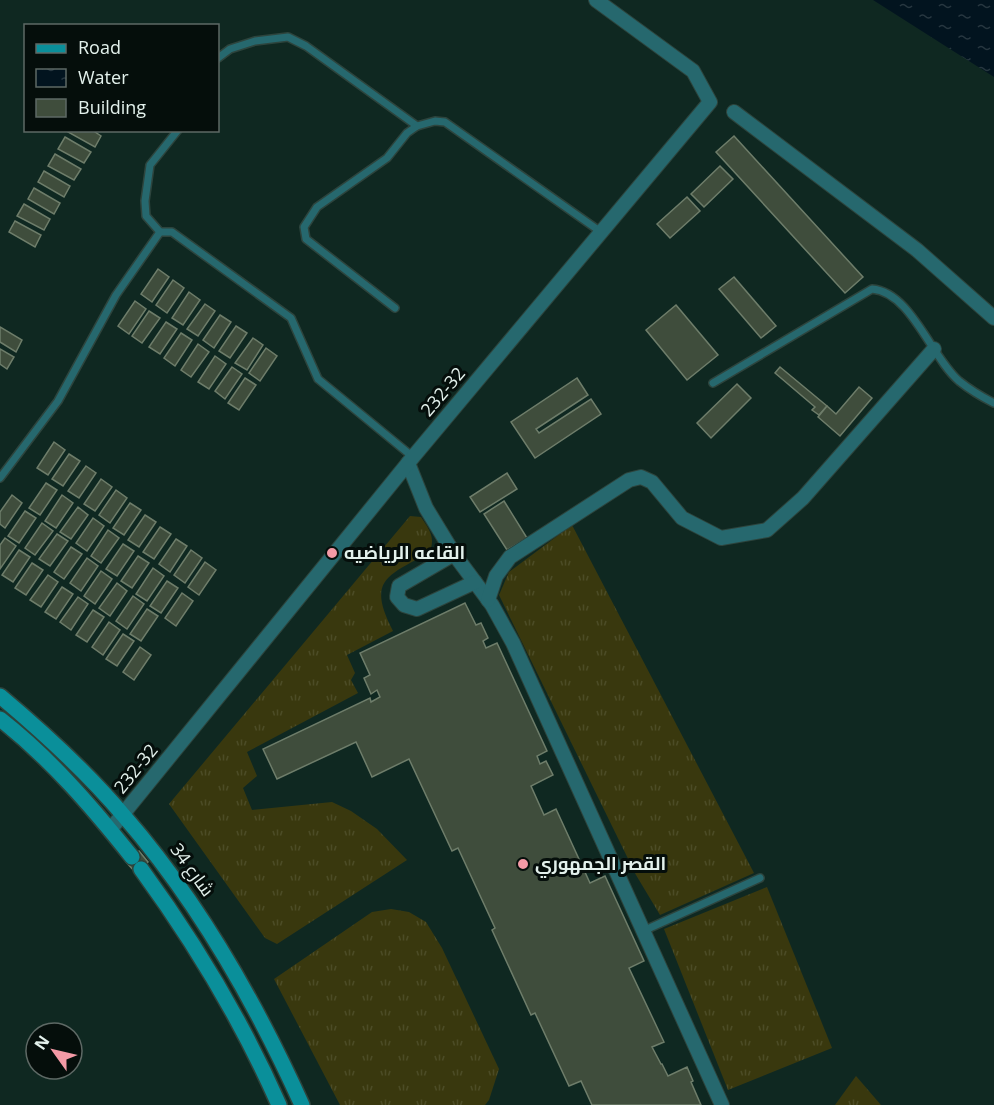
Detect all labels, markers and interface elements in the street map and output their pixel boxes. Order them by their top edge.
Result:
legend [24,24,219,132]
text: Road [78,35,121,59]
text: Water [78,65,129,89]
text: Building [78,95,146,119]
street label: 232-32 [415,362,470,421]
place label: القاعه الرياضيه [344,540,465,564]
marker: القاعه الرياضيه [325,546,339,560]
street label: 232-32 [108,739,163,798]
street label: شارع 34 [165,838,220,901]
place label: القصر الجمهوري [535,851,666,878]
marker: القصر الجمهوري [516,857,530,871]
north arrow [24,1021,84,1081]
text: N [29,1031,54,1054]

